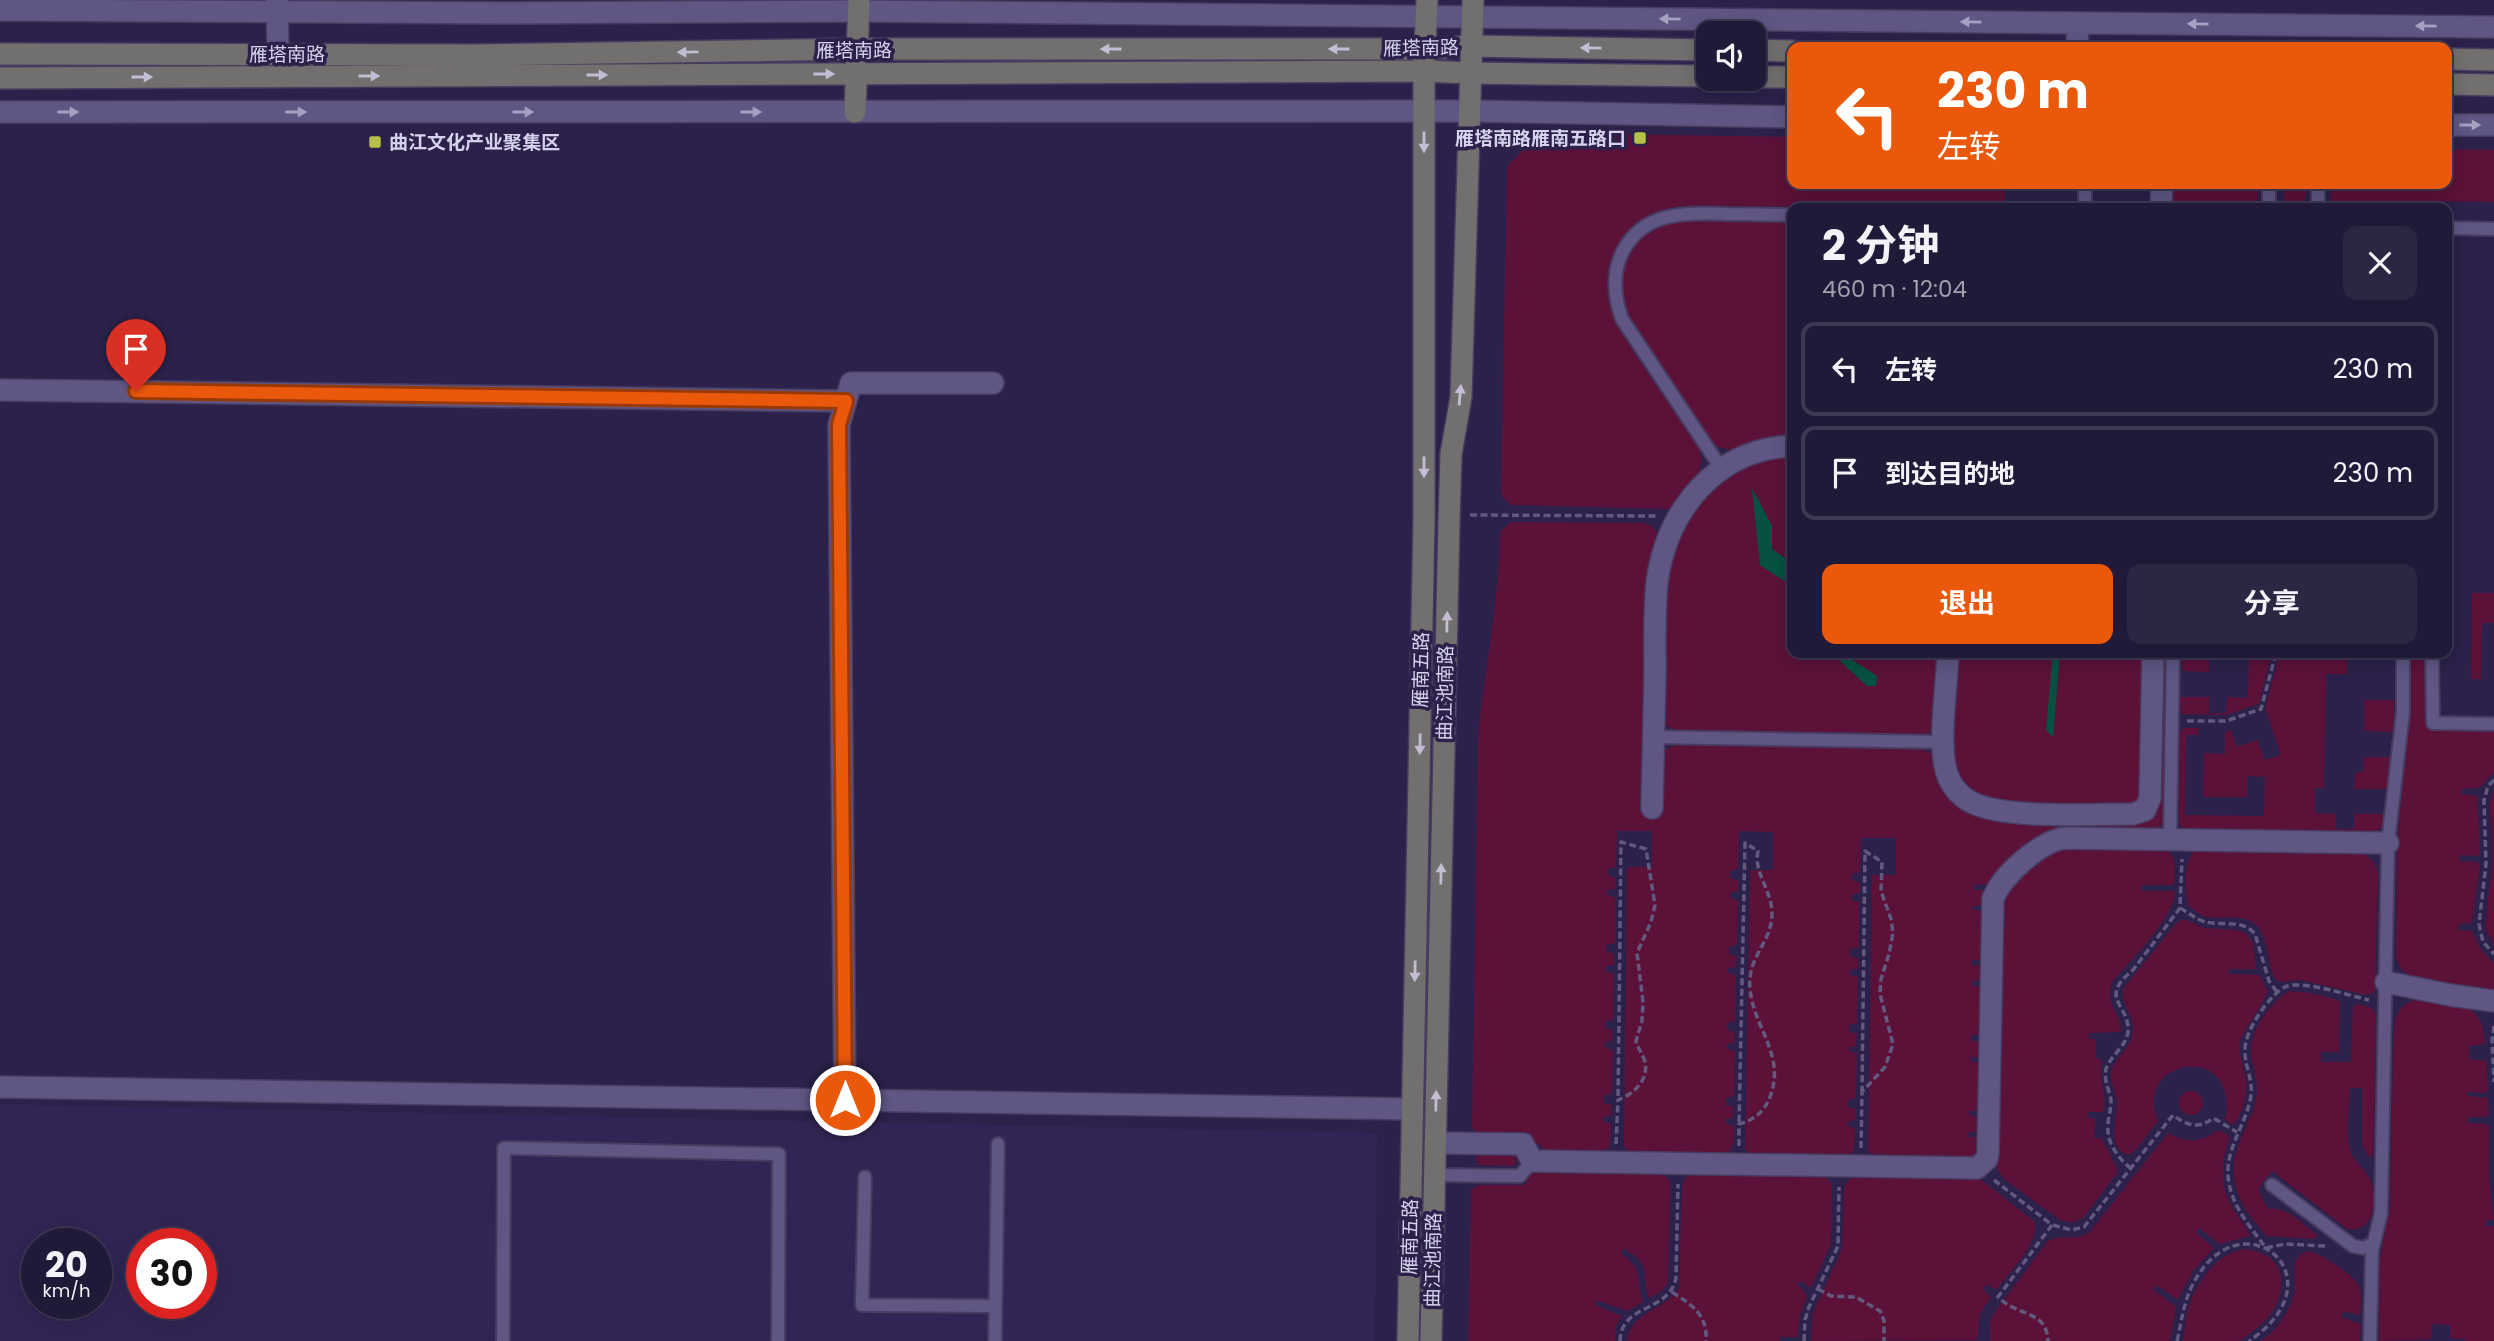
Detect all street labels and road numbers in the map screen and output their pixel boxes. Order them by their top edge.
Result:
street label: 雁塔南路 [1383,34,1459,62]
street label: 雁塔南路 [816,37,892,64]
street label: 雁塔南路 [249,41,325,68]
street label: 雁南五路 [1407,632,1435,708]
street label: 曲江池南路 [1431,645,1459,741]
street label: 雁南五路 [1396,1199,1424,1275]
street label: 曲江池南路 [1419,1212,1447,1308]

